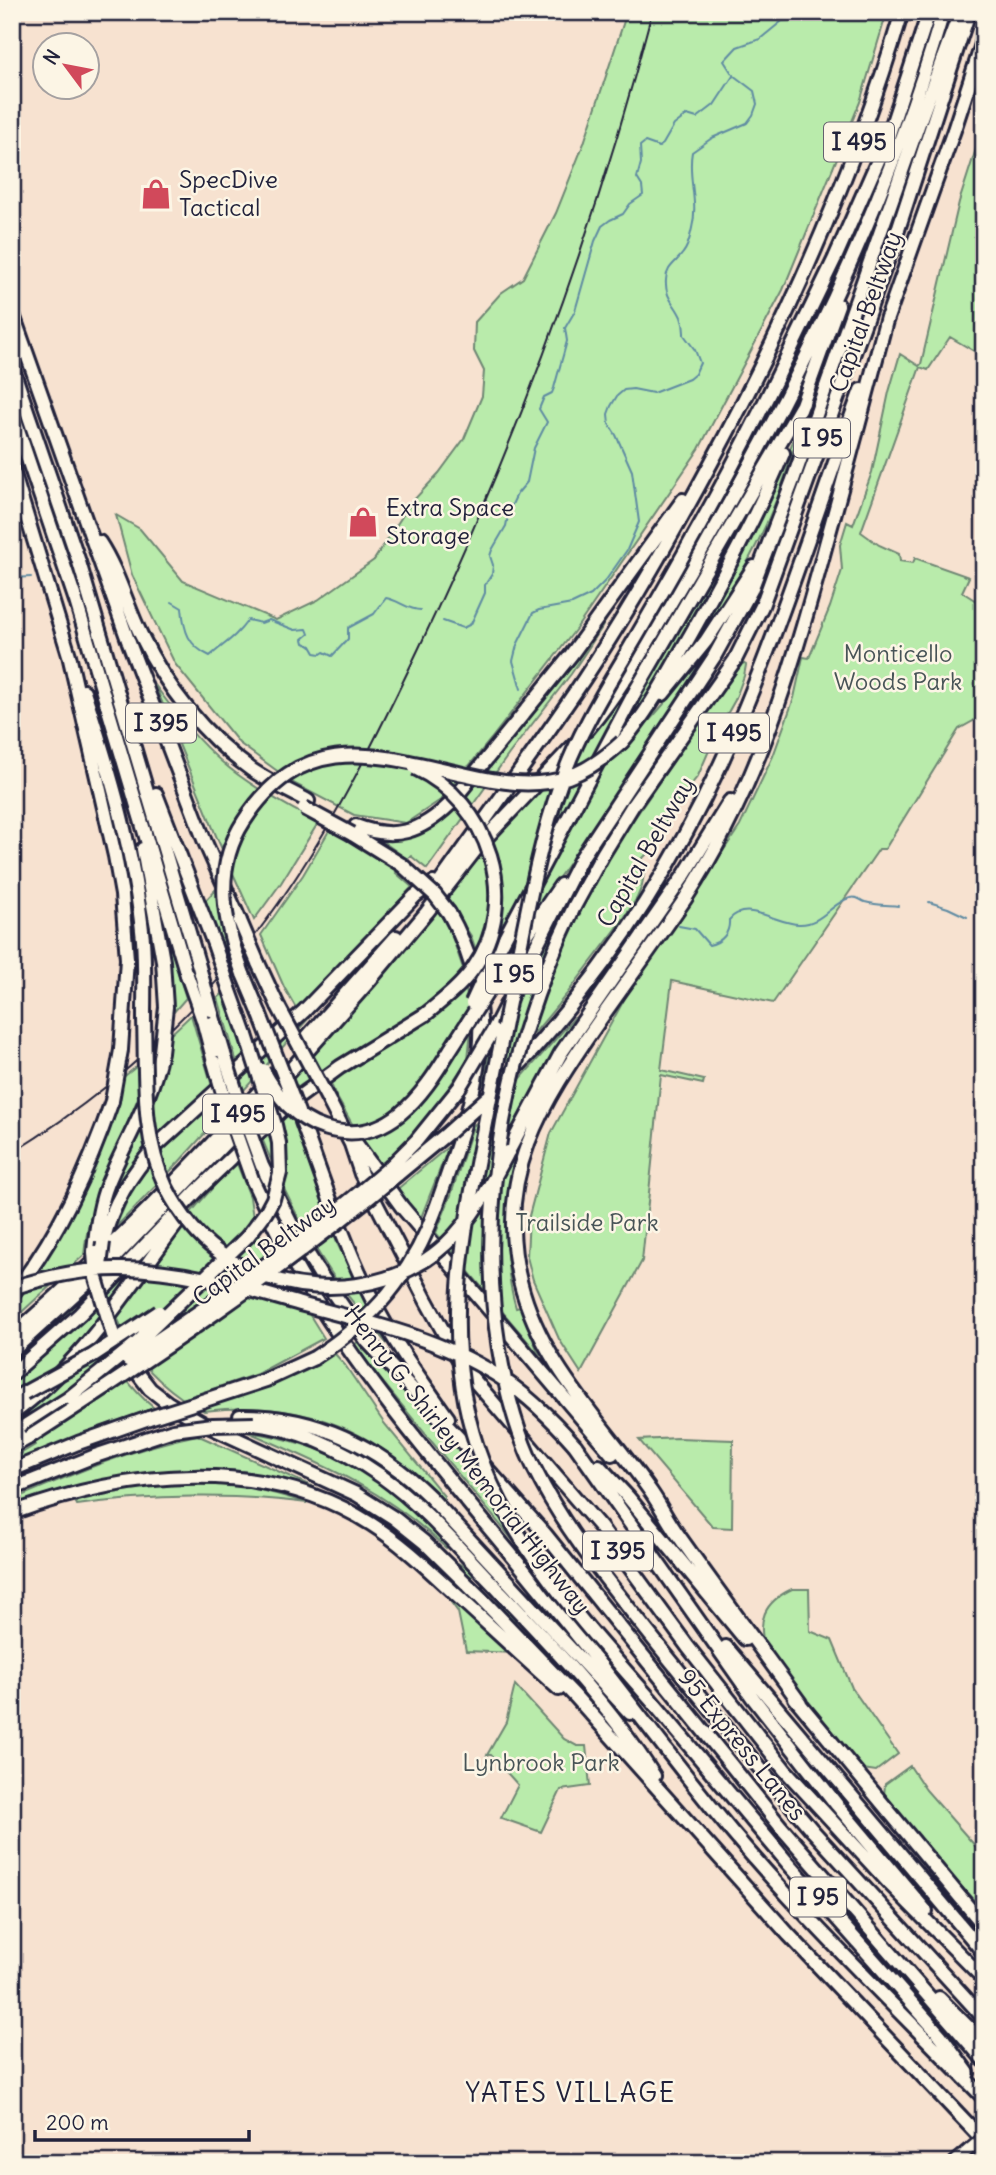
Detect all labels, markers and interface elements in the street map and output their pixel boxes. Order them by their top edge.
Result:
north arrow [32,32,102,102]
text: N [38,45,65,69]
road number: I 495 [824,122,894,162]
place label: SpecDive Tactical [179,164,278,222]
shop icon: SpecDive Tactical [139,177,173,211]
street label: Capital Beltway [822,227,908,396]
road number: I 95 [794,418,850,458]
place label: Extra Space Storage [386,492,514,550]
shop icon: Extra Space Storage [346,505,380,539]
park label: Monticello Woods Park [834,638,962,696]
road number: I 395 [126,704,196,743]
road number: I 495 [699,713,769,752]
street label: Capital Beltway [590,771,700,932]
road number: I 95 [486,954,542,993]
road number: I 495 [203,1094,273,1134]
street label: Capital Beltway [186,1188,341,1312]
park label: Trailside Park [515,1207,659,1237]
street label: Henry G. Shirley Memorial Highway [338,1299,598,1620]
road number: I 395 [583,1532,653,1570]
street label: 95 Express Lanes [672,1662,813,1826]
park label: Lynbrook Park [462,1747,620,1777]
road number: I 95 [790,1878,846,1916]
district label: YATES VILLAGE [466,2076,676,2109]
scale bar [35,2098,248,2142]
text: 200 m [46,2109,109,2136]

